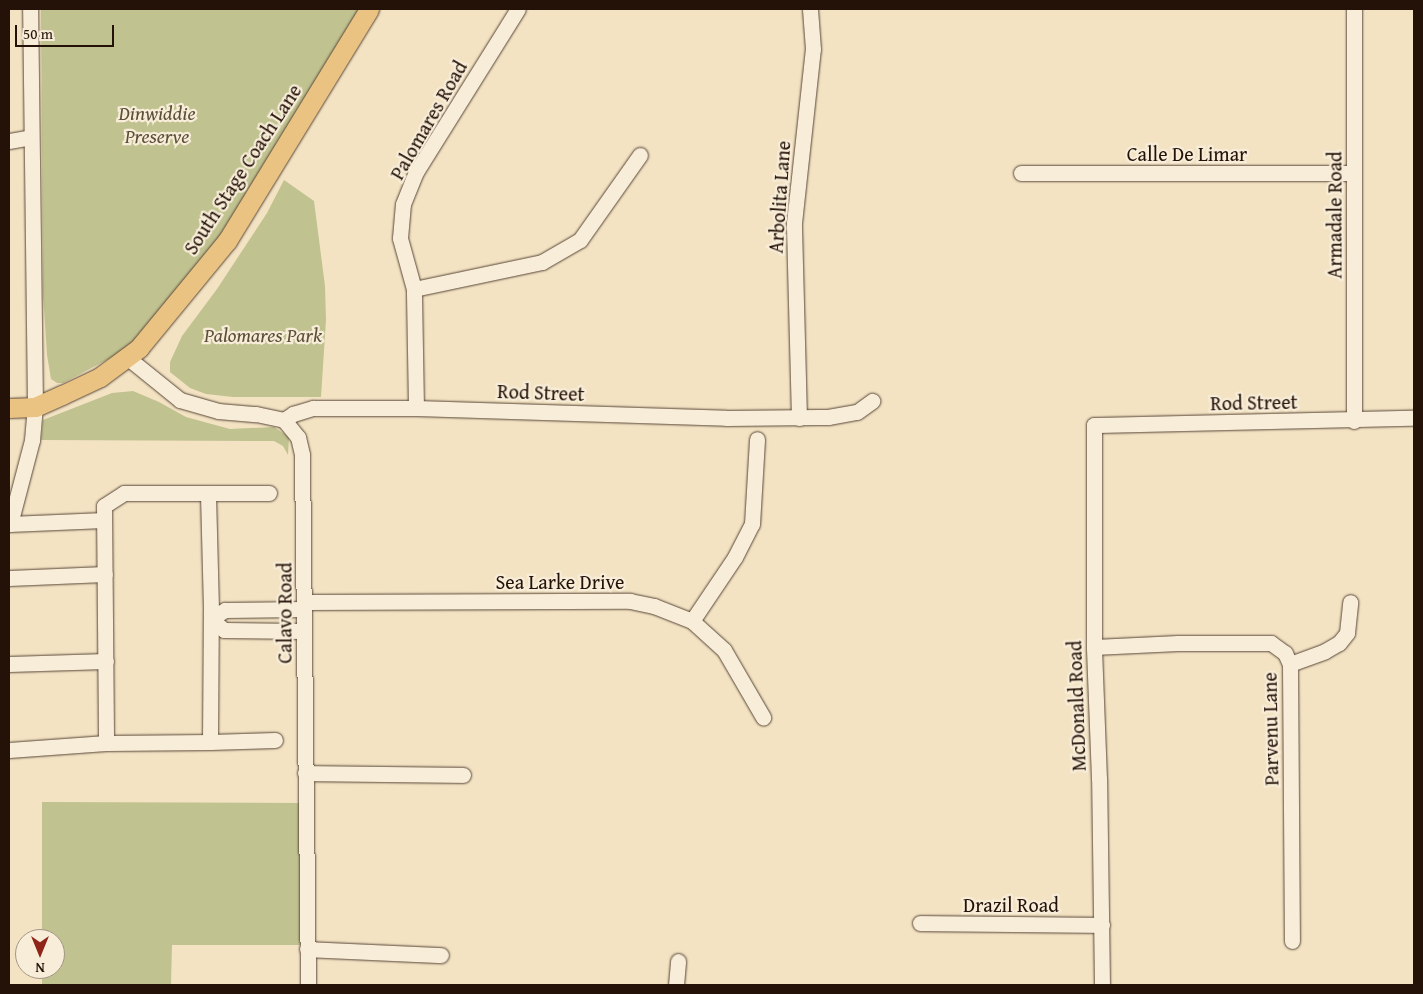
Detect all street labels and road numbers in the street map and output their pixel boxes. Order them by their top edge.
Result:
street label: Palomares Road [384,56,472,184]
street label: South Stage Coach Lane [178,79,306,259]
street label: Arbolita Lane [763,140,795,254]
street label: Calle De Limar [1127,141,1247,165]
street label: Armadale Road [1322,151,1346,279]
street label: Rod Street [497,378,585,406]
street label: Rod Street [1210,389,1298,415]
street label: Calavo Road [272,562,296,664]
street label: Sea Larke Drive [496,569,624,593]
street label: McDonald Road [1062,640,1090,772]
street label: Parvenu Lane [1257,672,1283,786]
street label: Drazil Road [963,892,1059,916]

